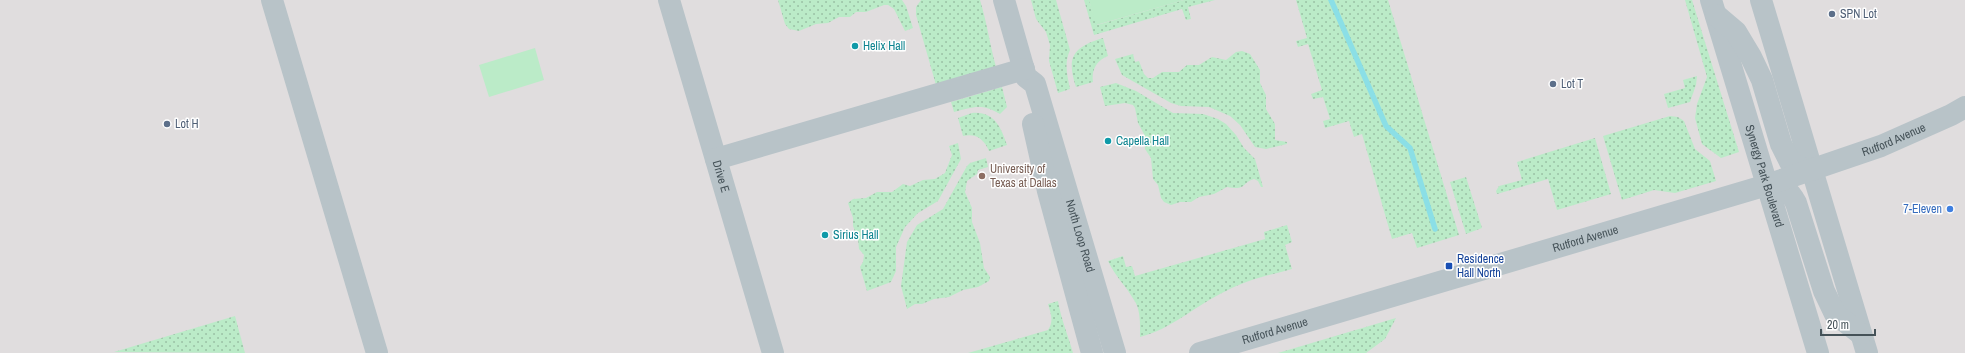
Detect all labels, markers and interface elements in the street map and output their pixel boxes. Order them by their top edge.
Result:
place label: SPN Lot [1840,6,1877,22]
marker: SPN Lot [1827,9,1837,19]
place label: Helix Hall [863,38,905,54]
marker: Helix Hall [850,41,860,51]
place label: Lot T [1561,76,1583,92]
marker: Lot T [1548,79,1558,89]
place label: Lot H [175,116,199,132]
marker: Lot H [162,119,172,129]
street label: Rutford Avenue [1860,119,1928,160]
street label: Synergy Park Boulevard [1741,123,1787,229]
place label: Capella Hall [1116,133,1169,149]
marker: Capella Hall [1103,136,1113,146]
street label: Drive E [709,158,733,195]
place label: University of Texas at Dallas [990,161,1057,191]
marker: University of Texas at Dallas [977,171,987,181]
street label: North Loop Road [1062,198,1099,274]
place label: 7-Eleven [1903,201,1942,217]
marker: 7-Eleven [1945,204,1955,214]
street label: Rutford Avenue [1551,221,1620,256]
place label: Sirius Hall [833,227,878,243]
marker: Sirius Hall [820,230,830,240]
place label: Residence Hall North [1457,251,1504,281]
marker: Residence Hall North [1444,261,1454,271]
scale bar [1821,311,1875,337]
street label: Rutford Avenue [1240,314,1310,348]
text: 20 m [1827,317,1849,333]

